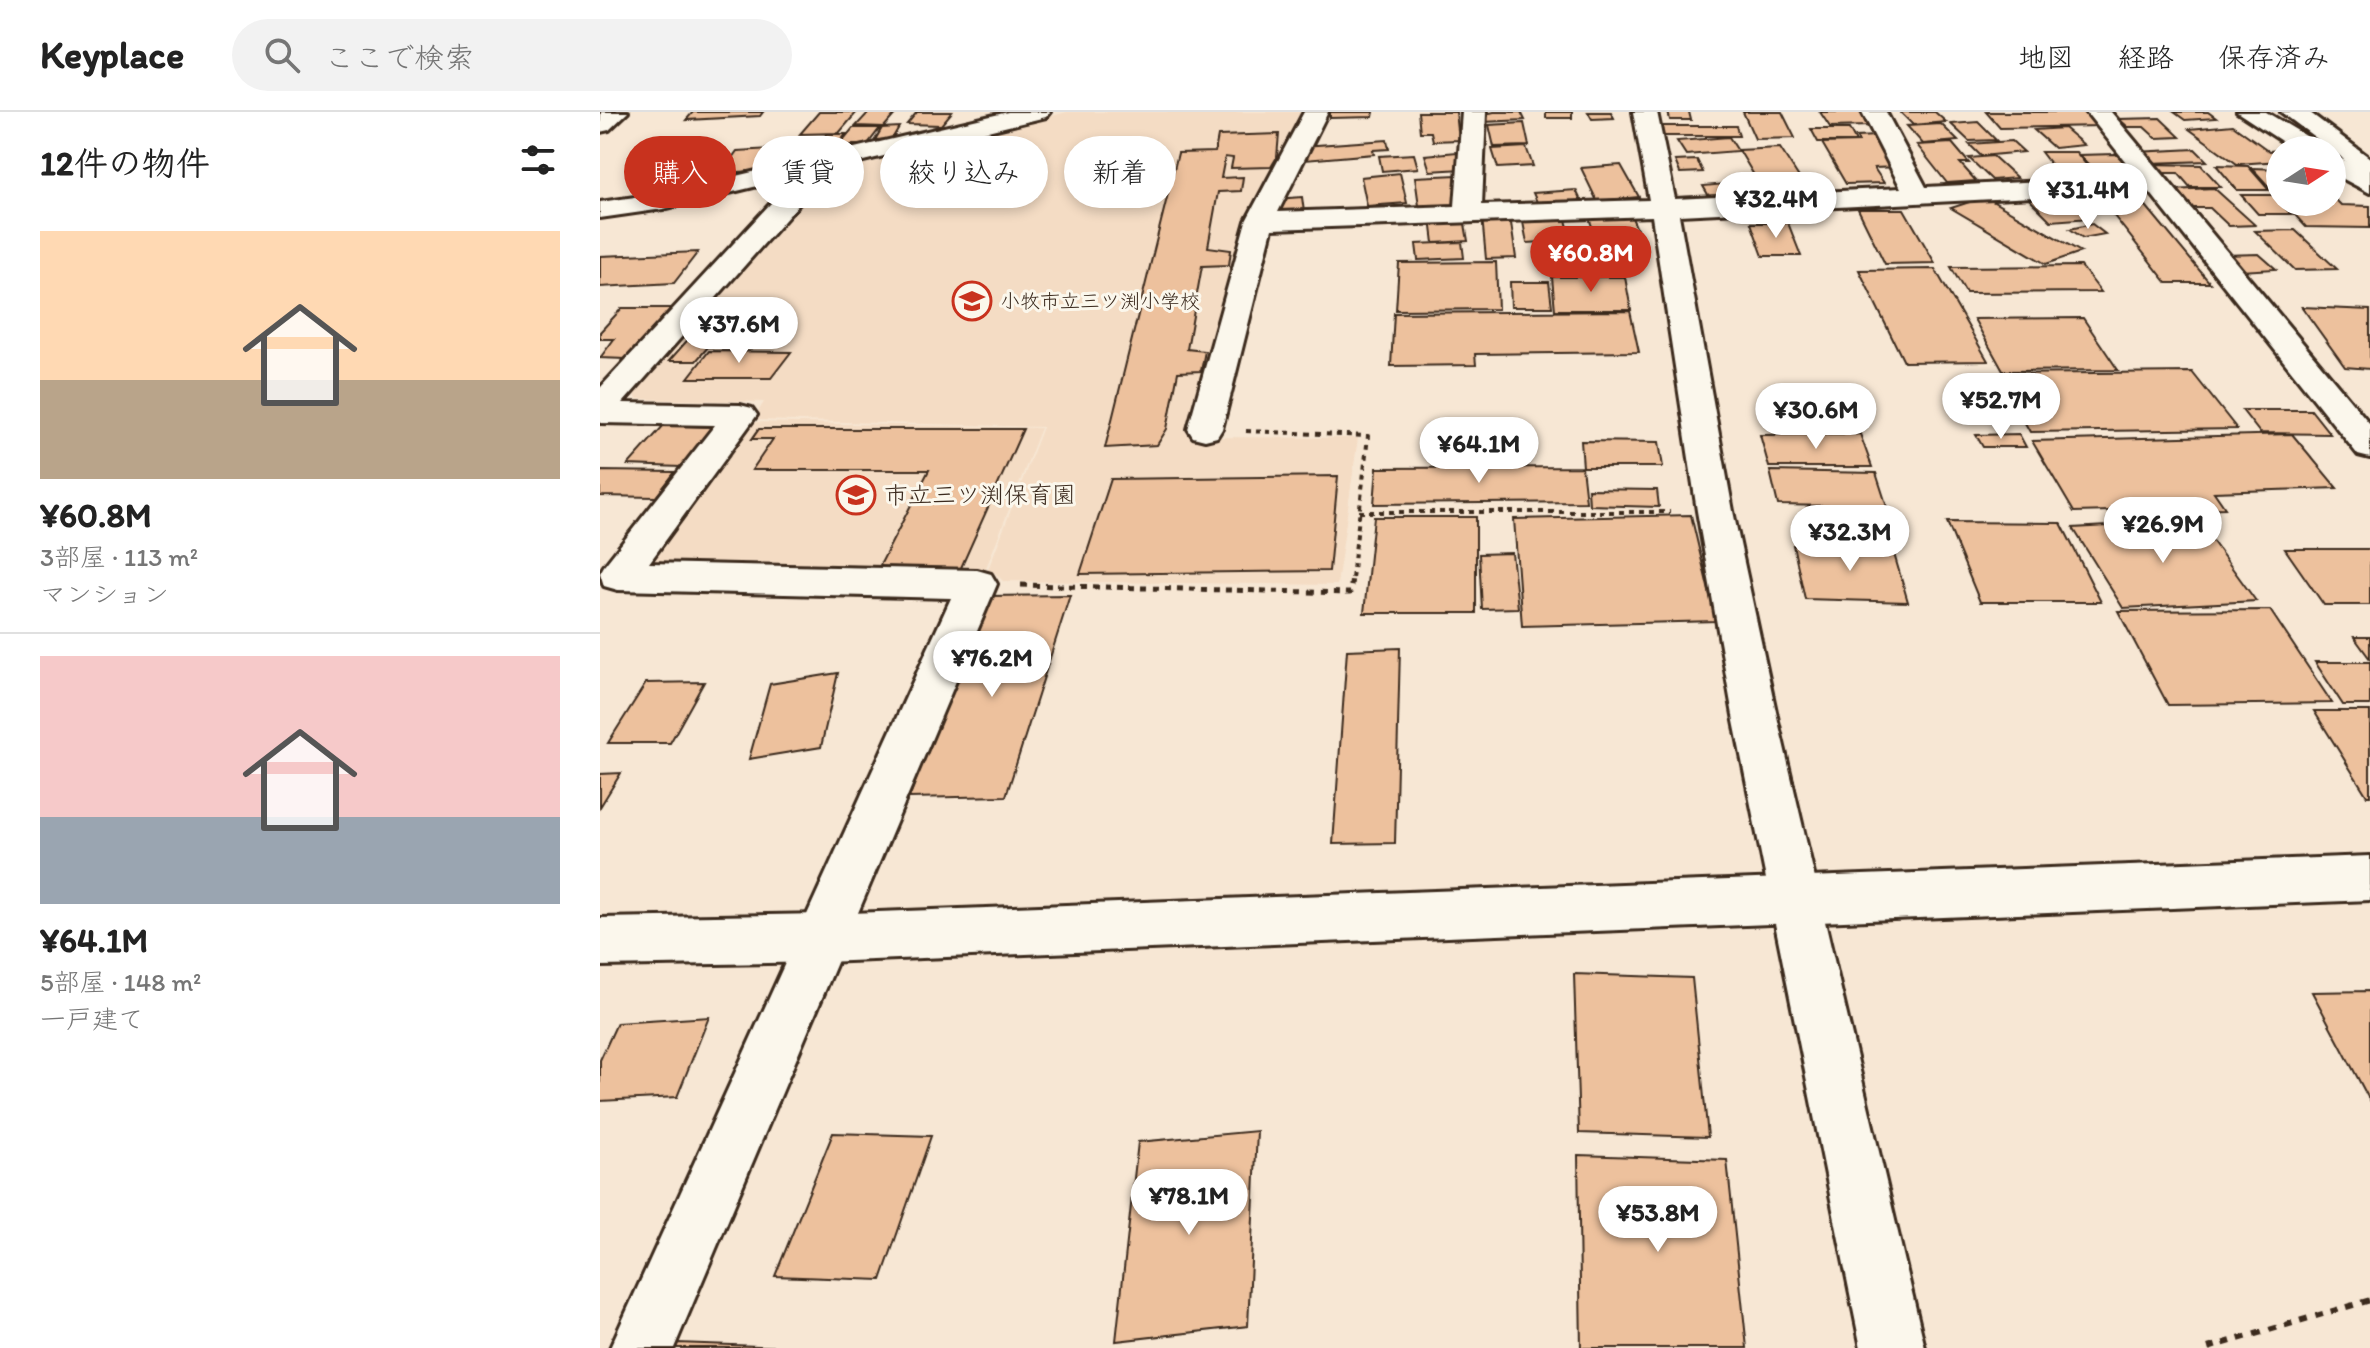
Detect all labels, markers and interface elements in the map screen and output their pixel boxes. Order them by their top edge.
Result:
search box [232,19,792,91]
text: Keyplace [40,32,184,78]
icon: search [260,33,304,77]
text: ここで検索 [324,39,474,76]
text: 地図 [2018,40,2074,74]
text: 経路 [2118,40,2174,74]
text: 保存済み [2218,40,2330,74]
chip: 購入 [624,136,736,208]
chip: 賃貸 [752,136,864,208]
chip: 絞り込み [880,136,1048,208]
chip: 新着 [1064,136,1176,208]
north arrow [2266,136,2346,216]
map controls [2266,136,2346,216]
icon: filters [516,138,560,182]
text: 12件の物件 [40,143,210,184]
pin: ¥31.4M [2023,163,2153,231]
pin: ¥32.4M [1711,172,1841,240]
text: ¥31.4M [2046,173,2130,205]
text: ¥32.4M [1734,182,1818,214]
pin: ¥60.8M [1526,226,1656,294]
text: ¥60.8M [1548,236,1634,268]
school or university icon: 小牧市立三ツ渕小学校 [951,280,993,322]
icon: home [228,283,372,427]
place label: 小牧市立三ツ渕小学校 [1000,289,1200,313]
pin: ¥37.6M [674,297,804,365]
text: ¥37.6M [698,307,780,339]
pin: ¥52.7M [1936,373,2066,441]
pin: ¥30.6M [1751,383,1881,451]
text: ¥52.7M [1960,383,2042,415]
text: ¥30.6M [1773,393,1859,425]
pin: ¥64.1M [1414,417,1544,485]
text: ¥64.1M [1438,427,1520,459]
school or university icon: 市立三ツ渕保育園 [835,474,877,516]
place label: 市立三ツ渕保育園 [884,480,1076,509]
text: ¥60.8M [40,495,152,536]
pin: ¥26.9M [2098,497,2228,565]
pin: ¥32.3M [1785,505,1915,573]
text: ¥26.9M [2122,507,2204,539]
text: ¥32.3M [1808,515,1892,547]
text: 3部屋 · 113 m² [40,541,198,573]
text: マンション [40,578,169,610]
pin: ¥76.2M [927,631,1057,699]
text: ¥76.2M [951,641,1033,673]
icon: home [228,708,372,852]
text: ¥64.1M [40,920,148,961]
text: 5部屋 · 148 m² [40,966,201,998]
text: 一戸建て [40,1003,144,1035]
pin: ¥78.1M [1124,1169,1254,1237]
text: ¥78.1M [1149,1179,1229,1211]
pin: ¥53.8M [1593,1186,1723,1254]
text: ¥53.8M [1616,1196,1700,1228]

